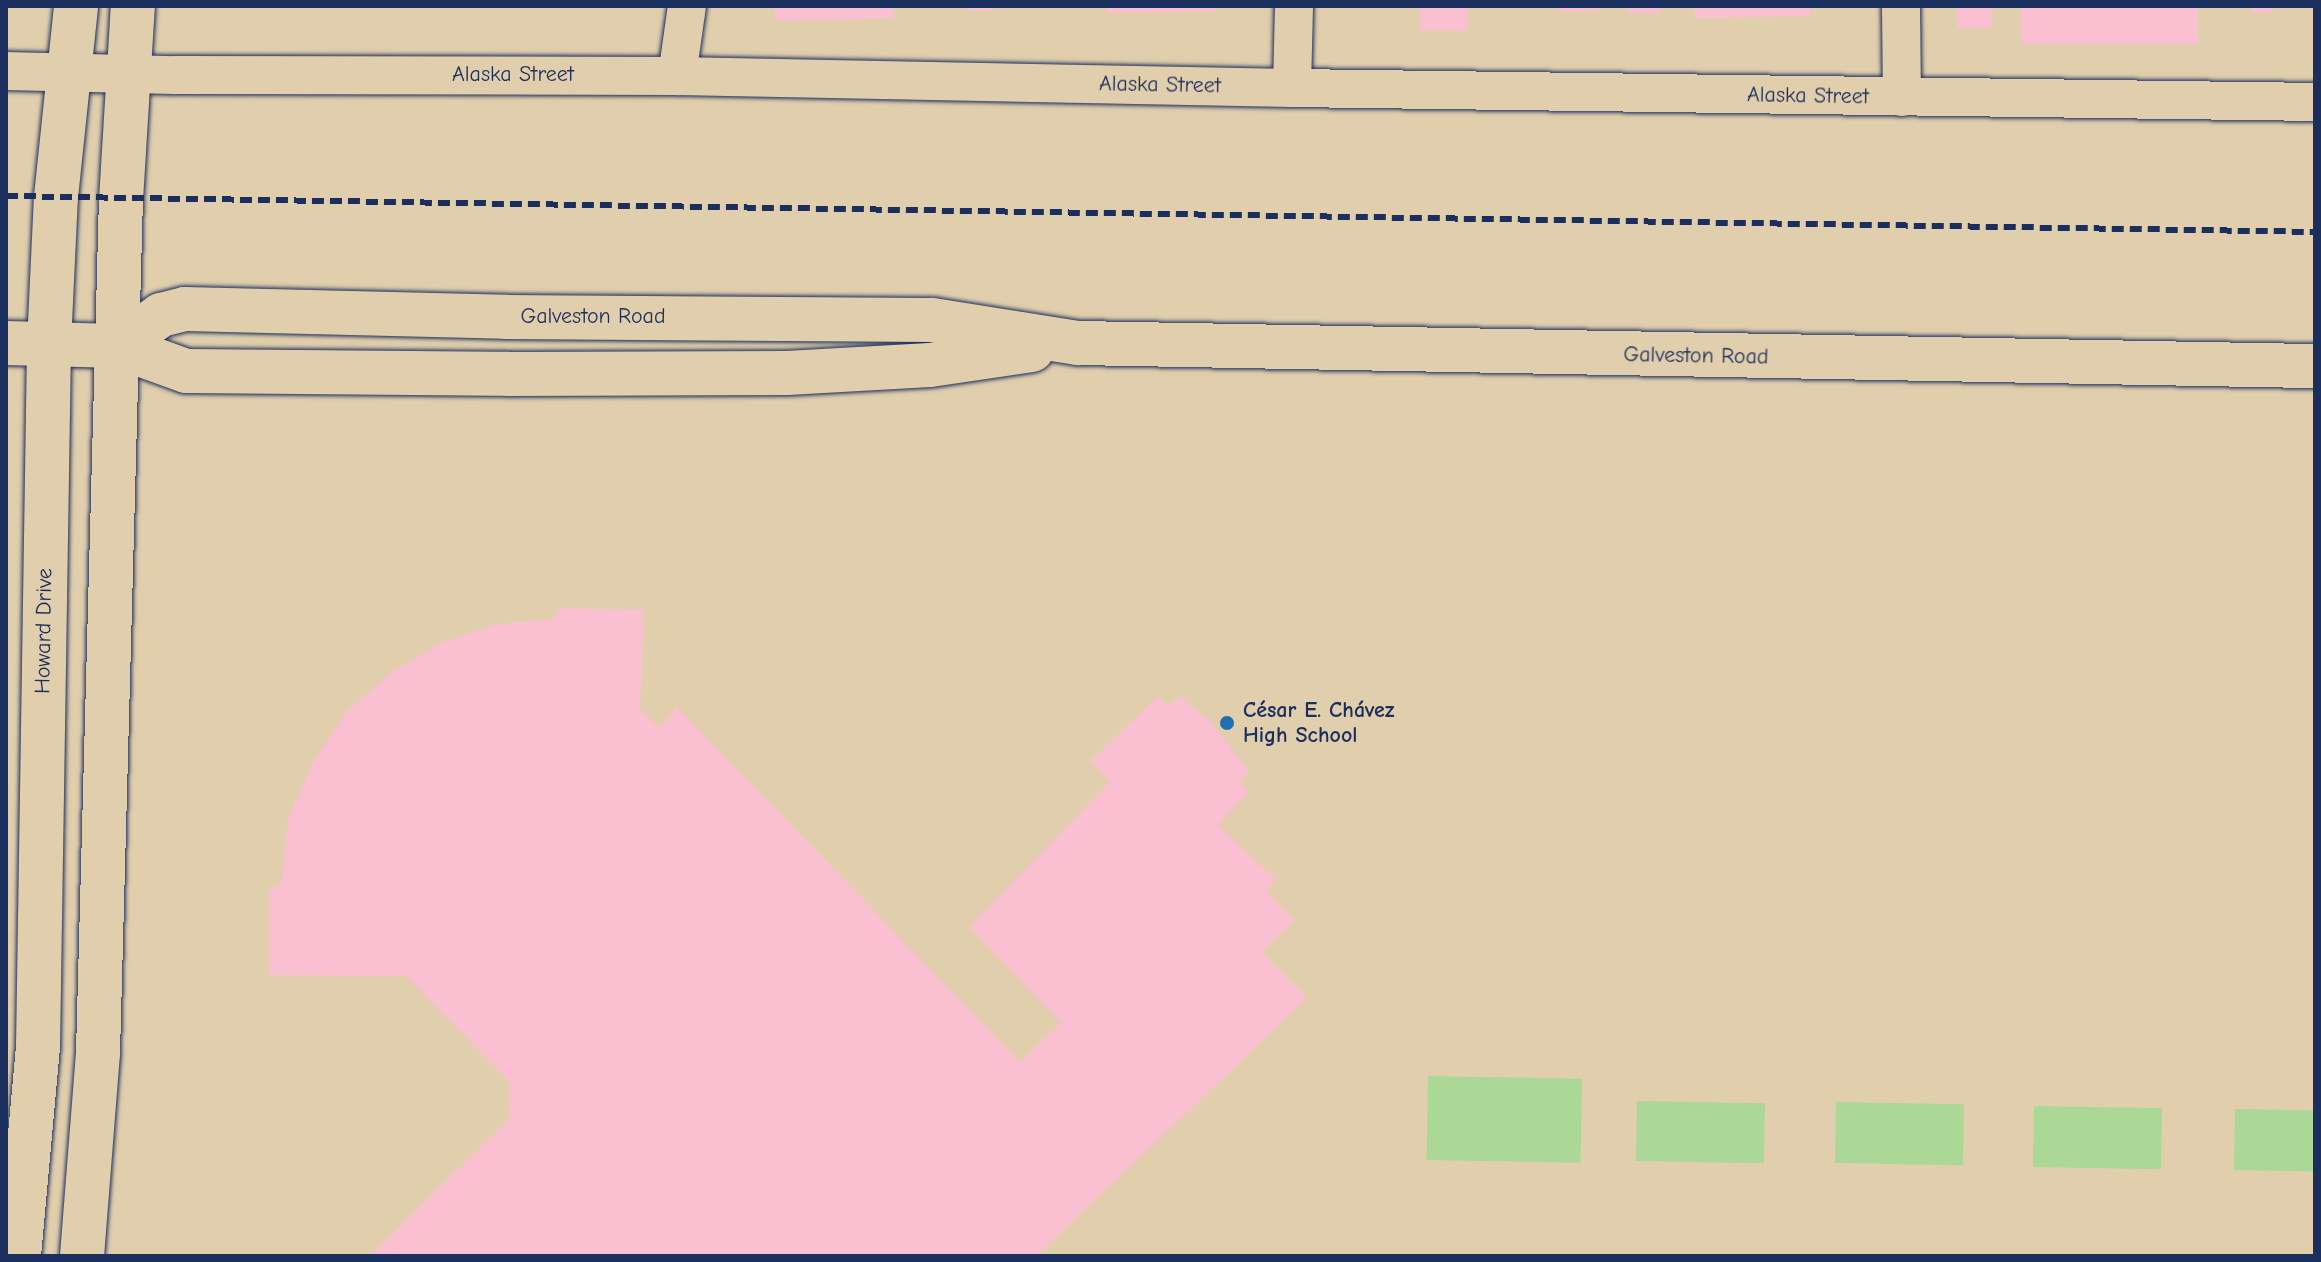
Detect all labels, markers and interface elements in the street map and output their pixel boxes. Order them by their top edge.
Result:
street label: Alaska Street [452,62,574,88]
street label: Alaska Street [1099,71,1221,99]
street label: Alaska Street [1747,82,1869,110]
street label: Galveston Road [520,304,666,330]
street label: Galveston Road [1623,342,1769,370]
street label: Howard Drive [30,568,58,694]
place label: César E. Chávez High School [1243,697,1394,748]
marker: César E. Chávez High School [1218,714,1236,732]

